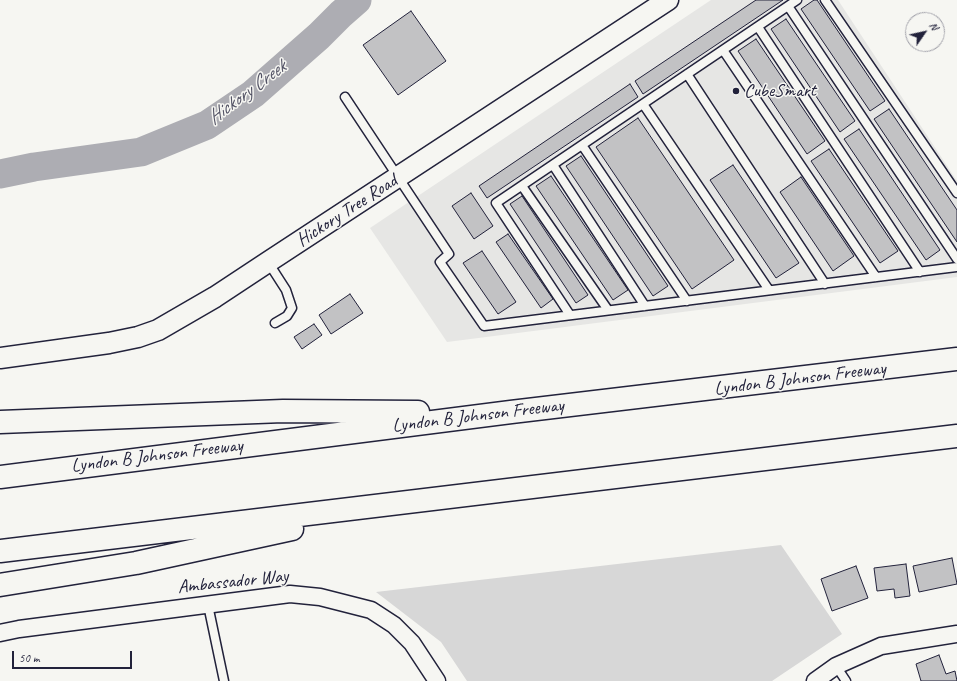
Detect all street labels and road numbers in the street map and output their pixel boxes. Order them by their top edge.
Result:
street label: Hickory Tree Road [292,170,402,252]
street label: Lyndon B Johnson Freeway [713,357,887,401]
street label: Lyndon B Johnson Freeway [391,394,565,438]
street label: Lyndon B Johnson Freeway [70,434,244,478]
street label: Ambassador Way [177,565,289,599]

